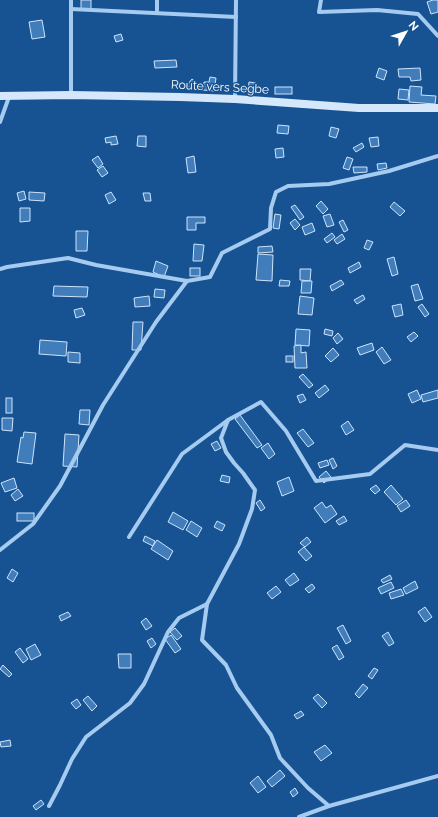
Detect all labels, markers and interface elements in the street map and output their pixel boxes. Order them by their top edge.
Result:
north arrow [386,12,426,52]
text: N [406,19,421,33]
street label: Route vers Segbe [171,77,269,97]

